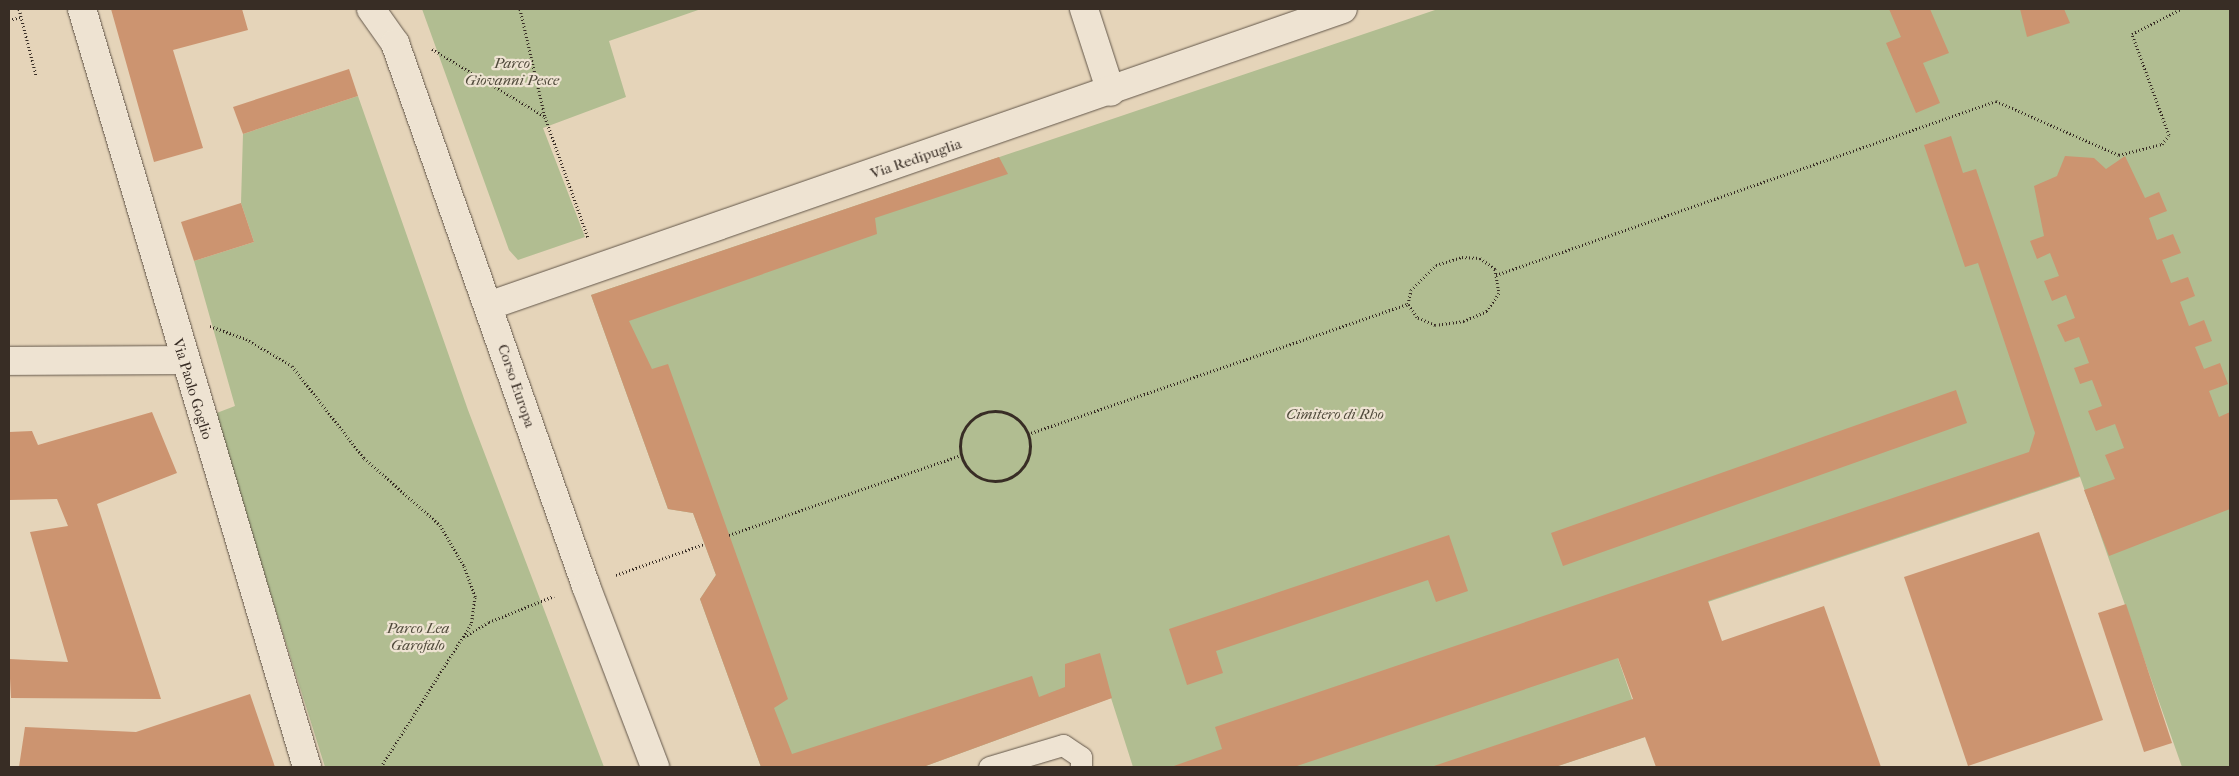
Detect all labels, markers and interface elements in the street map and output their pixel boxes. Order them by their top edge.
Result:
park label: Parco Giovanni Pesce [465,54,559,89]
street label: Via Redipuglia [868,135,964,183]
street label: Via Paolo Goglio [168,336,216,442]
street label: Corso Europa [493,342,539,430]
park label: Cimitero di Rho [1286,406,1384,424]
park label: Parco Lea Garofalo [387,619,449,654]

